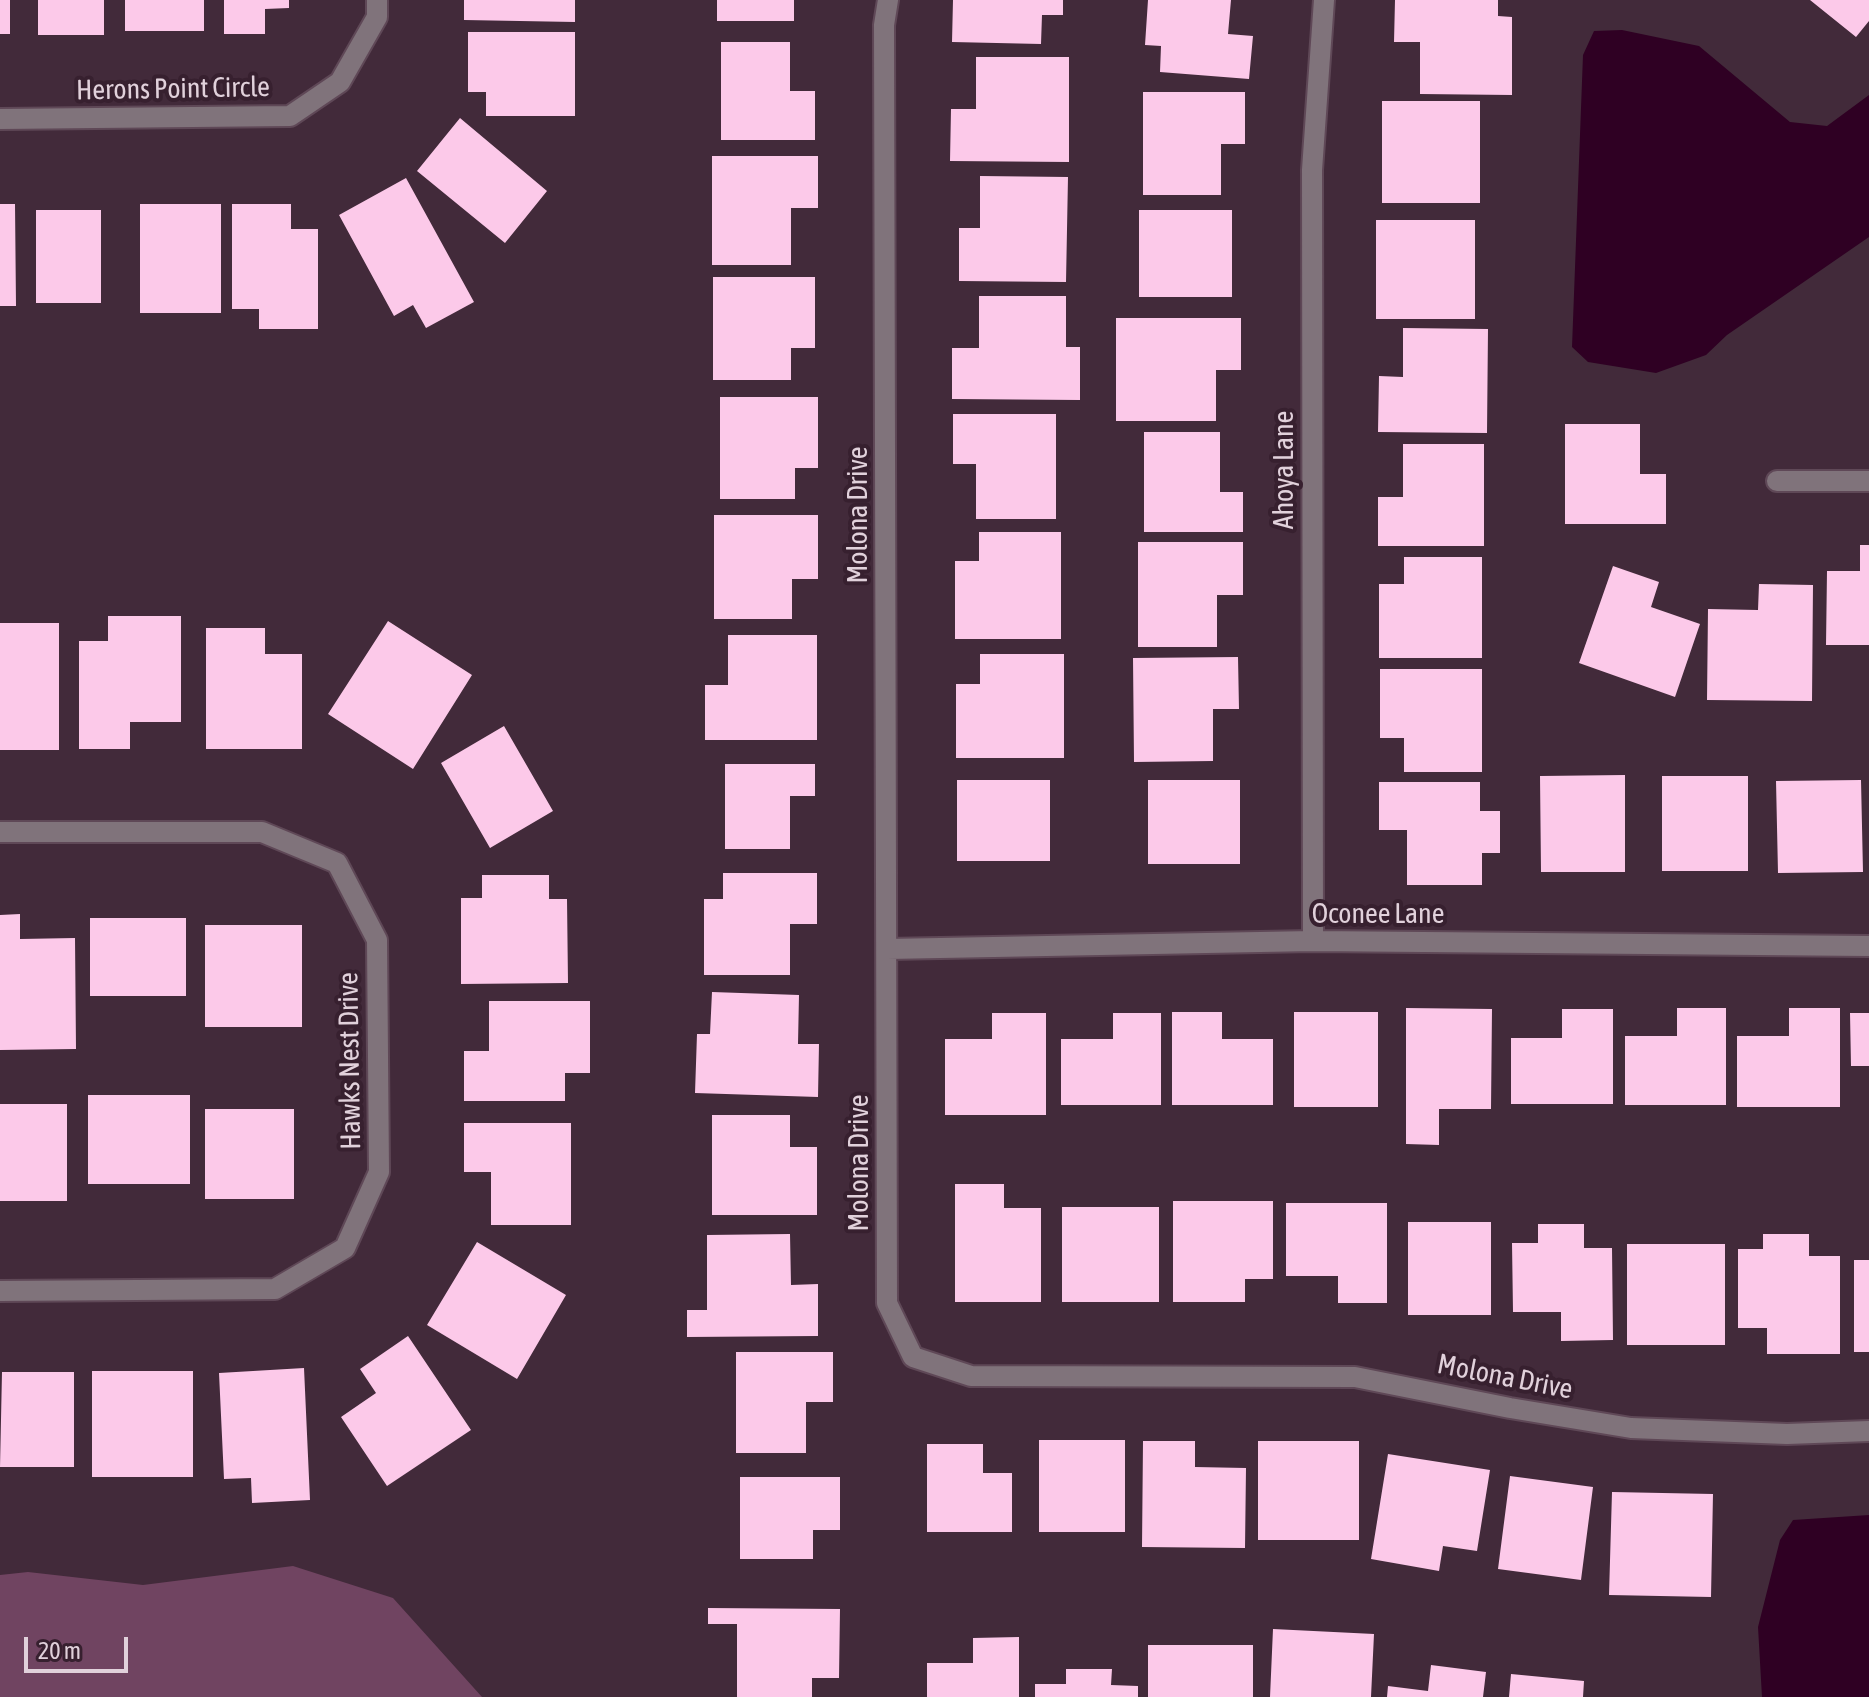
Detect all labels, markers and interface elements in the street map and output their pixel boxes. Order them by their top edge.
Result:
street label: Herons Point Circle [76,71,270,107]
street label: Ahoya Lane [1267,411,1301,529]
street label: Molona Drive [841,446,875,584]
street label: Oconee Lane [1312,897,1444,931]
street label: Hawks Nest Drive [332,972,368,1150]
street label: Molona Drive [842,1094,876,1232]
street label: Molona Drive [1435,1347,1575,1407]
scale bar [28,1621,132,1671]
text: 20 m [38,1637,81,1664]

